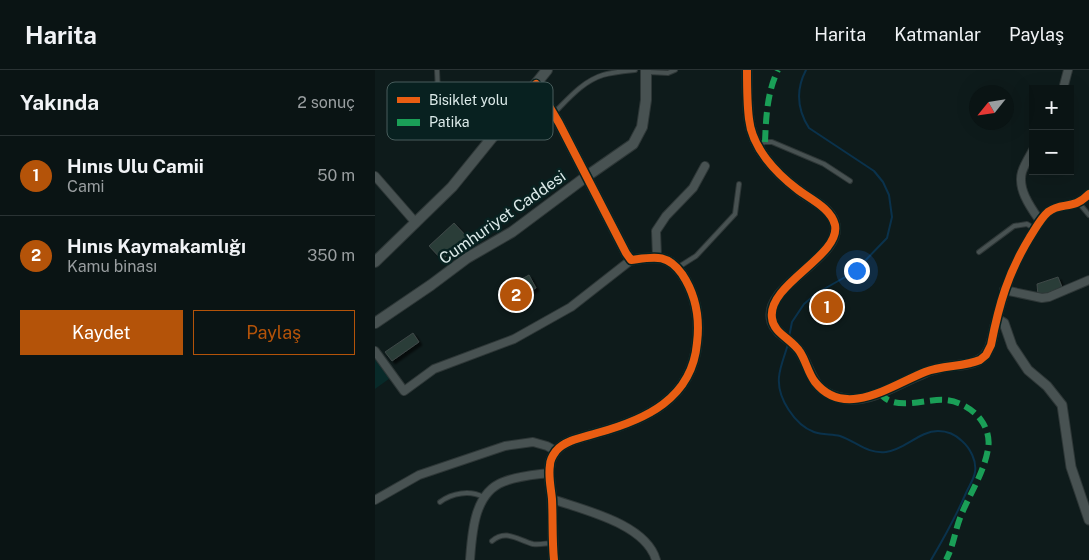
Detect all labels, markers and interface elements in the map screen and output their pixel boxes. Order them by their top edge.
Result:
text: Harita [25,21,97,49]
text: Harita [814,24,866,45]
text: Katmanlar [894,24,981,45]
text: Paylaş [1009,24,1064,45]
legend [387,82,553,140]
north arrow [969,85,1014,130]
map controls [1029,85,1074,175]
button: + [1029,85,1074,130]
text: Yakında [20,90,99,115]
text: Bisiklet yolu [429,92,508,108]
text: 2 sonuç [297,93,355,112]
text: Patika [429,114,470,130]
button: − [1029,130,1074,175]
text: Hınıs Ulu Camii [67,155,204,177]
text: 1 [33,166,39,185]
text: 50 m [317,166,355,185]
street label: Cumhuriyet Caddesi [435,167,569,268]
text: Cami [67,177,104,196]
text: Hınıs Kaymakamlığı [67,235,246,257]
text: 2 [31,246,41,265]
text: 350 m [307,246,355,265]
text: Kamu binası [67,257,157,276]
your location [844,258,870,284]
pin: 2 [500,276,532,314]
pin: 1 [811,288,843,326]
button: Kaydet [20,310,183,355]
button: Paylaş [193,310,355,355]

